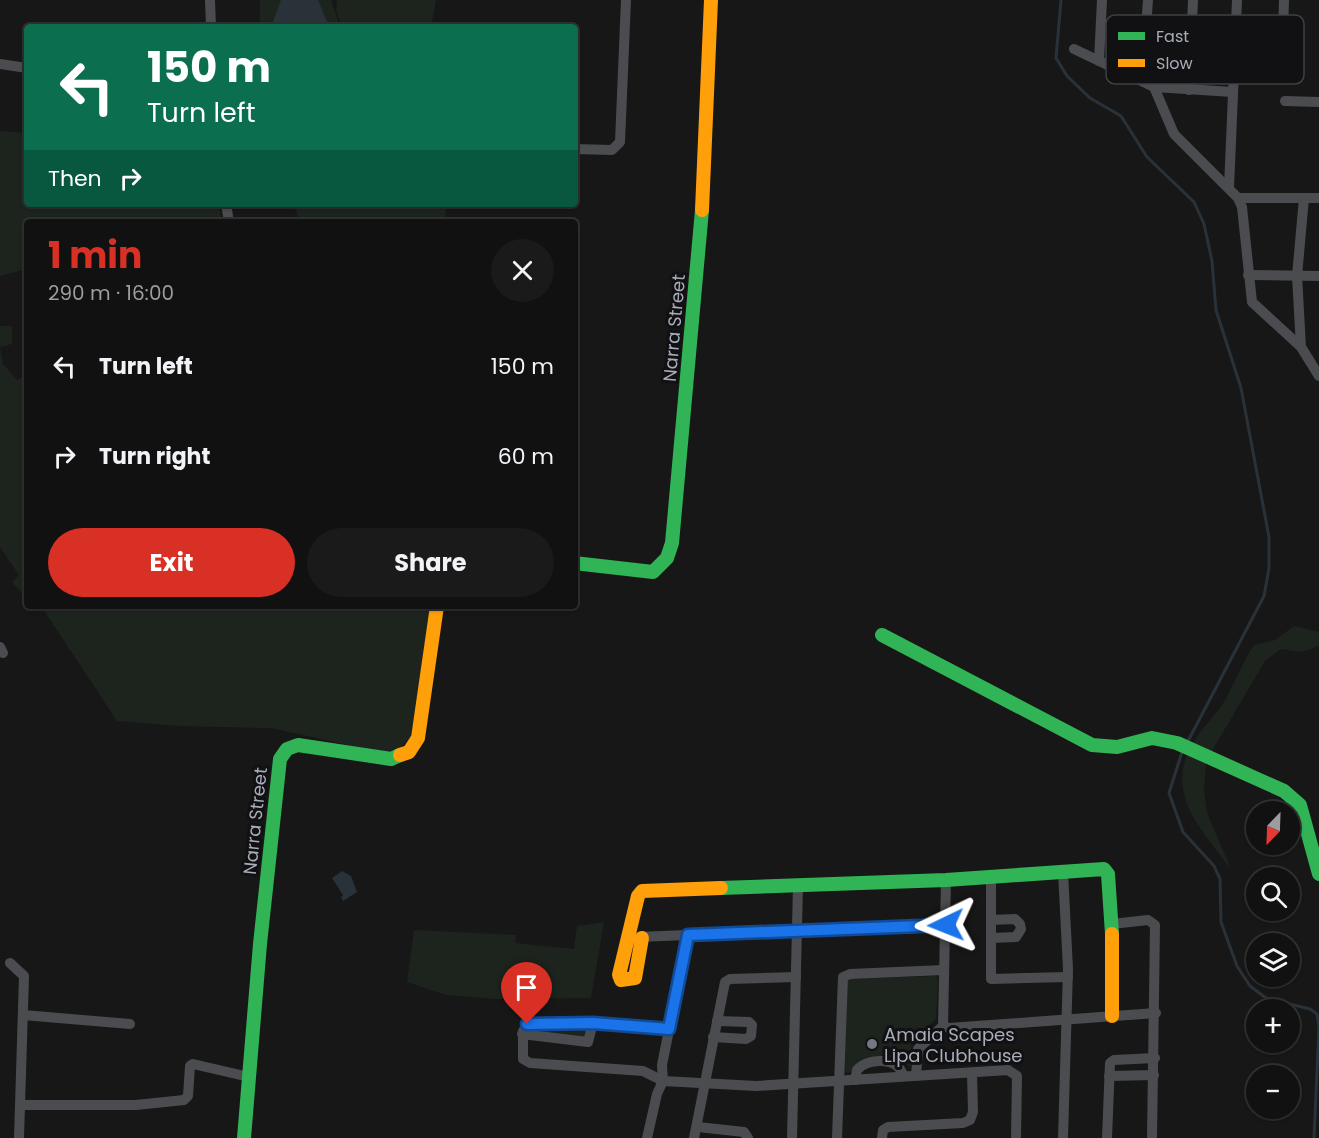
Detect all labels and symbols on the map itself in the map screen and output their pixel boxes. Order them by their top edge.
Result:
legend [1106,15,1304,84]
text: Fast [1156,25,1189,48]
text: Slow [1156,52,1193,75]
street label: Narra Street [657,273,691,383]
street label: Narra Street [237,766,273,876]
north arrow [1246,801,1300,855]
position arrow [914,893,978,957]
pin [501,962,552,1024]
place label: Amaia Scapes Lipa Clubhouse [884,1022,1022,1068]
marker: Amaia Scapes Lipa Clubhouse [865,1037,879,1051]

